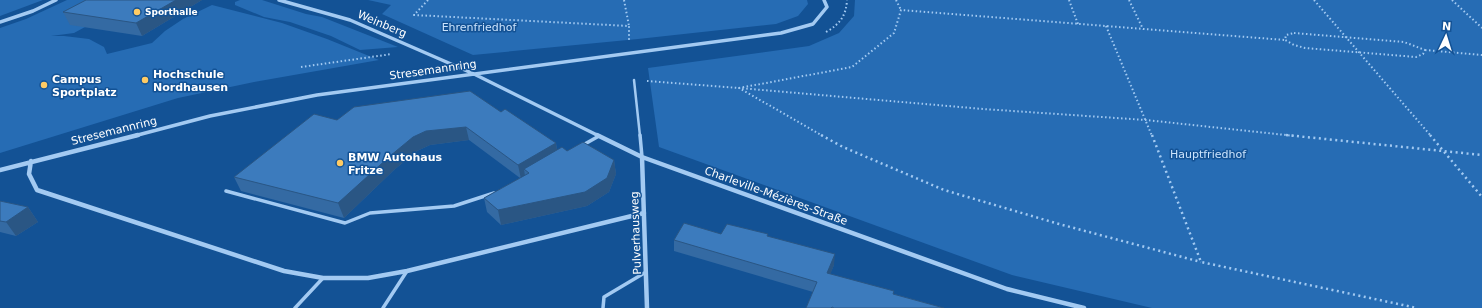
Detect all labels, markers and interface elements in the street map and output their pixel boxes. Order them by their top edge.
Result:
marker: Sporthalle [132,7,142,17]
place label: Sporthalle [145,7,198,17]
street label: Weinberg [355,8,409,40]
north arrow [1426,16,1466,56]
text: N [1442,20,1452,33]
park label: Ehrenfriedhof [442,21,517,34]
street label: Stresemannring [389,57,477,83]
place label: Hochschule Nordhausen [153,68,228,94]
place label: Campus Sportplatz [52,73,117,99]
marker: Hochschule Nordhausen [140,75,150,85]
marker: Campus Sportplatz [39,80,49,90]
street label: Stresemannring [70,114,158,148]
park label: Hauptfriedhof [1170,148,1247,161]
place label: BMW Autohaus Fritze [348,151,443,177]
marker: BMW Autohaus Fritze [335,158,345,168]
street label: Charleville-Mézières-Straße [703,164,849,228]
street label: Pulverhausweg [628,191,644,275]

